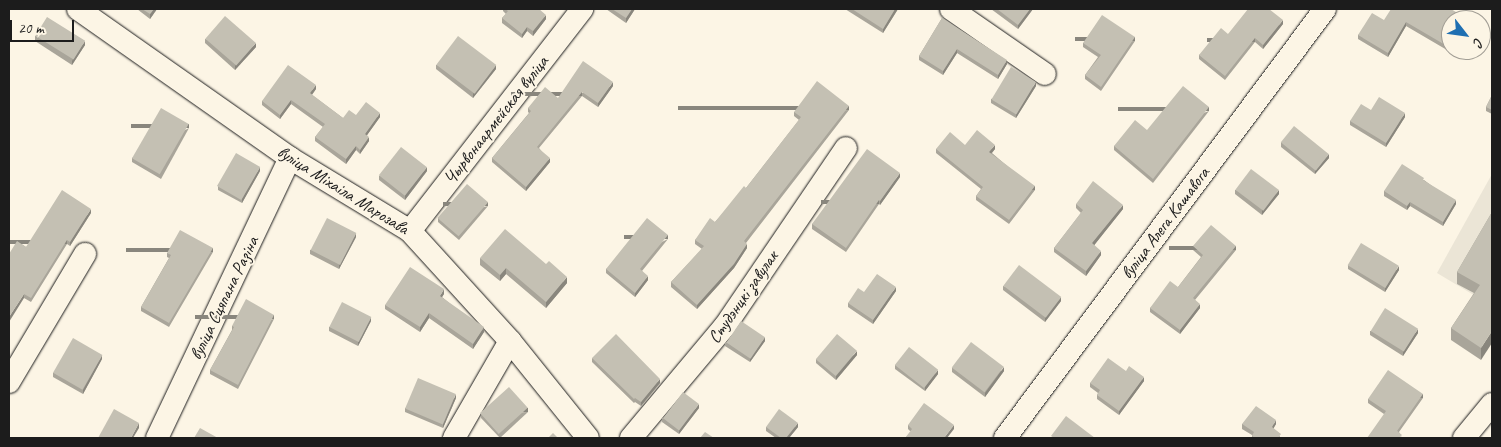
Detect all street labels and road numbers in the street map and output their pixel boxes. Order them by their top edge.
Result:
street label: Чырвонаармейская вуліца [439,52,553,188]
street label: вуліца Міхаіла Марозава [273,140,413,240]
street label: вуліца Алега Кашавога [1116,162,1214,284]
street label: вуліца Сцяпана Разіна [185,232,263,364]
street label: Студэнцкі завулак [703,247,783,347]

